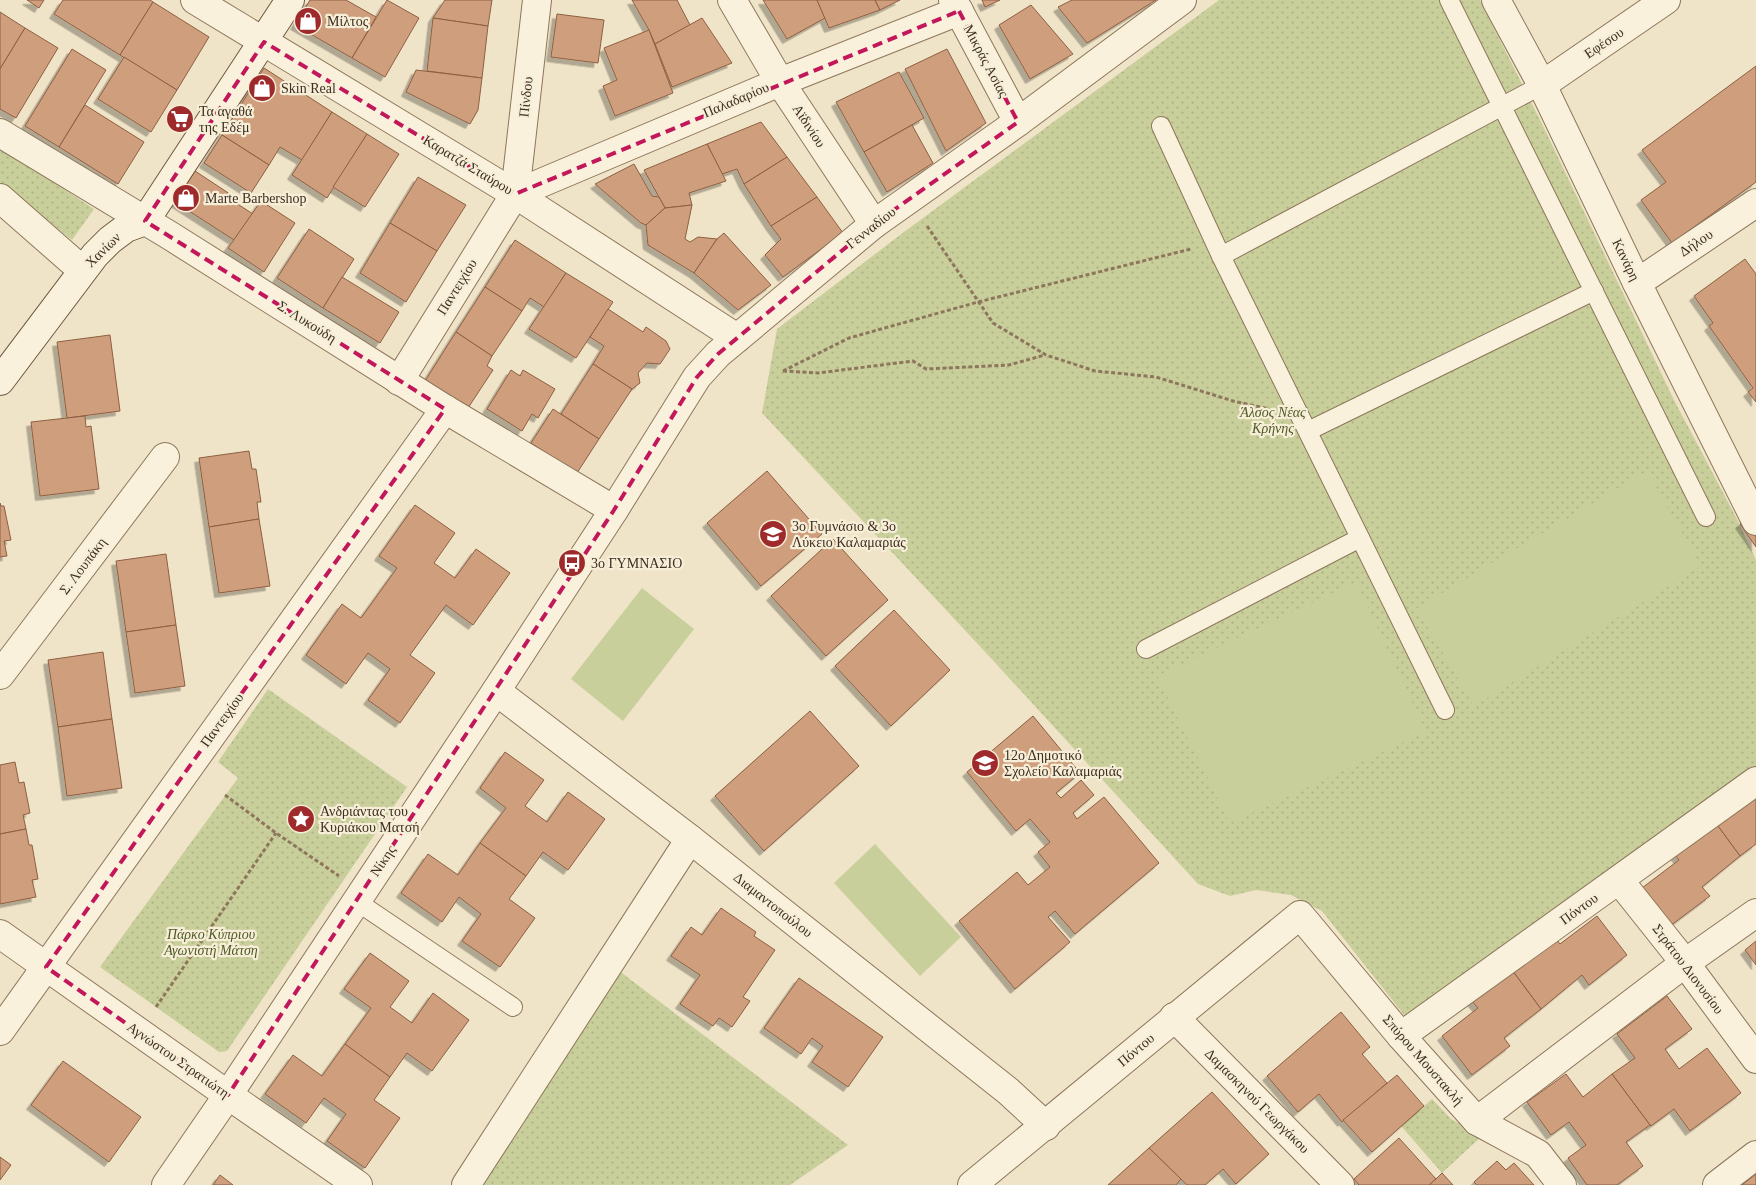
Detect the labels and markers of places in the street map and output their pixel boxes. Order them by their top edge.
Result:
shop icon: Μίλτος [293,6,323,36]
place label: Μίλτος [327,14,369,29]
shop icon: Skin Real [247,73,277,103]
place label: Skin Real [281,81,336,96]
supermarket icon: Τα αγαθά της Εδέμ [165,104,195,134]
place label: Τα αγαθά της Εδέμ [199,104,253,135]
shop icon: Marte Barbershop [171,183,201,213]
place label: Marte Barbershop [205,191,306,206]
school or university icon: 3ο Γυμνάσιο & 3ο Λύκειο Καλαμαριάς [758,519,788,549]
place label: 3ο Γυμνάσιο & 3ο Λύκειο Καλαμαριάς [792,519,906,550]
bus stop icon: 3ο ΓΥΜΝΑΣΙΟ [557,548,587,578]
place label: 3ο ΓΥΜΝΑΣΙΟ [591,556,682,571]
school or university icon: 12ο Δημοτικό Σχολείο Καλαμαριάς [970,748,1000,778]
place label: 12ο Δημοτικό Σχολείο Καλαμαριάς [1004,748,1122,779]
place icon: Ανδριάντας του Κυριάκου Ματσή [286,804,316,834]
place label: Ανδριάντας του Κυριάκου Ματσή [320,804,420,835]

